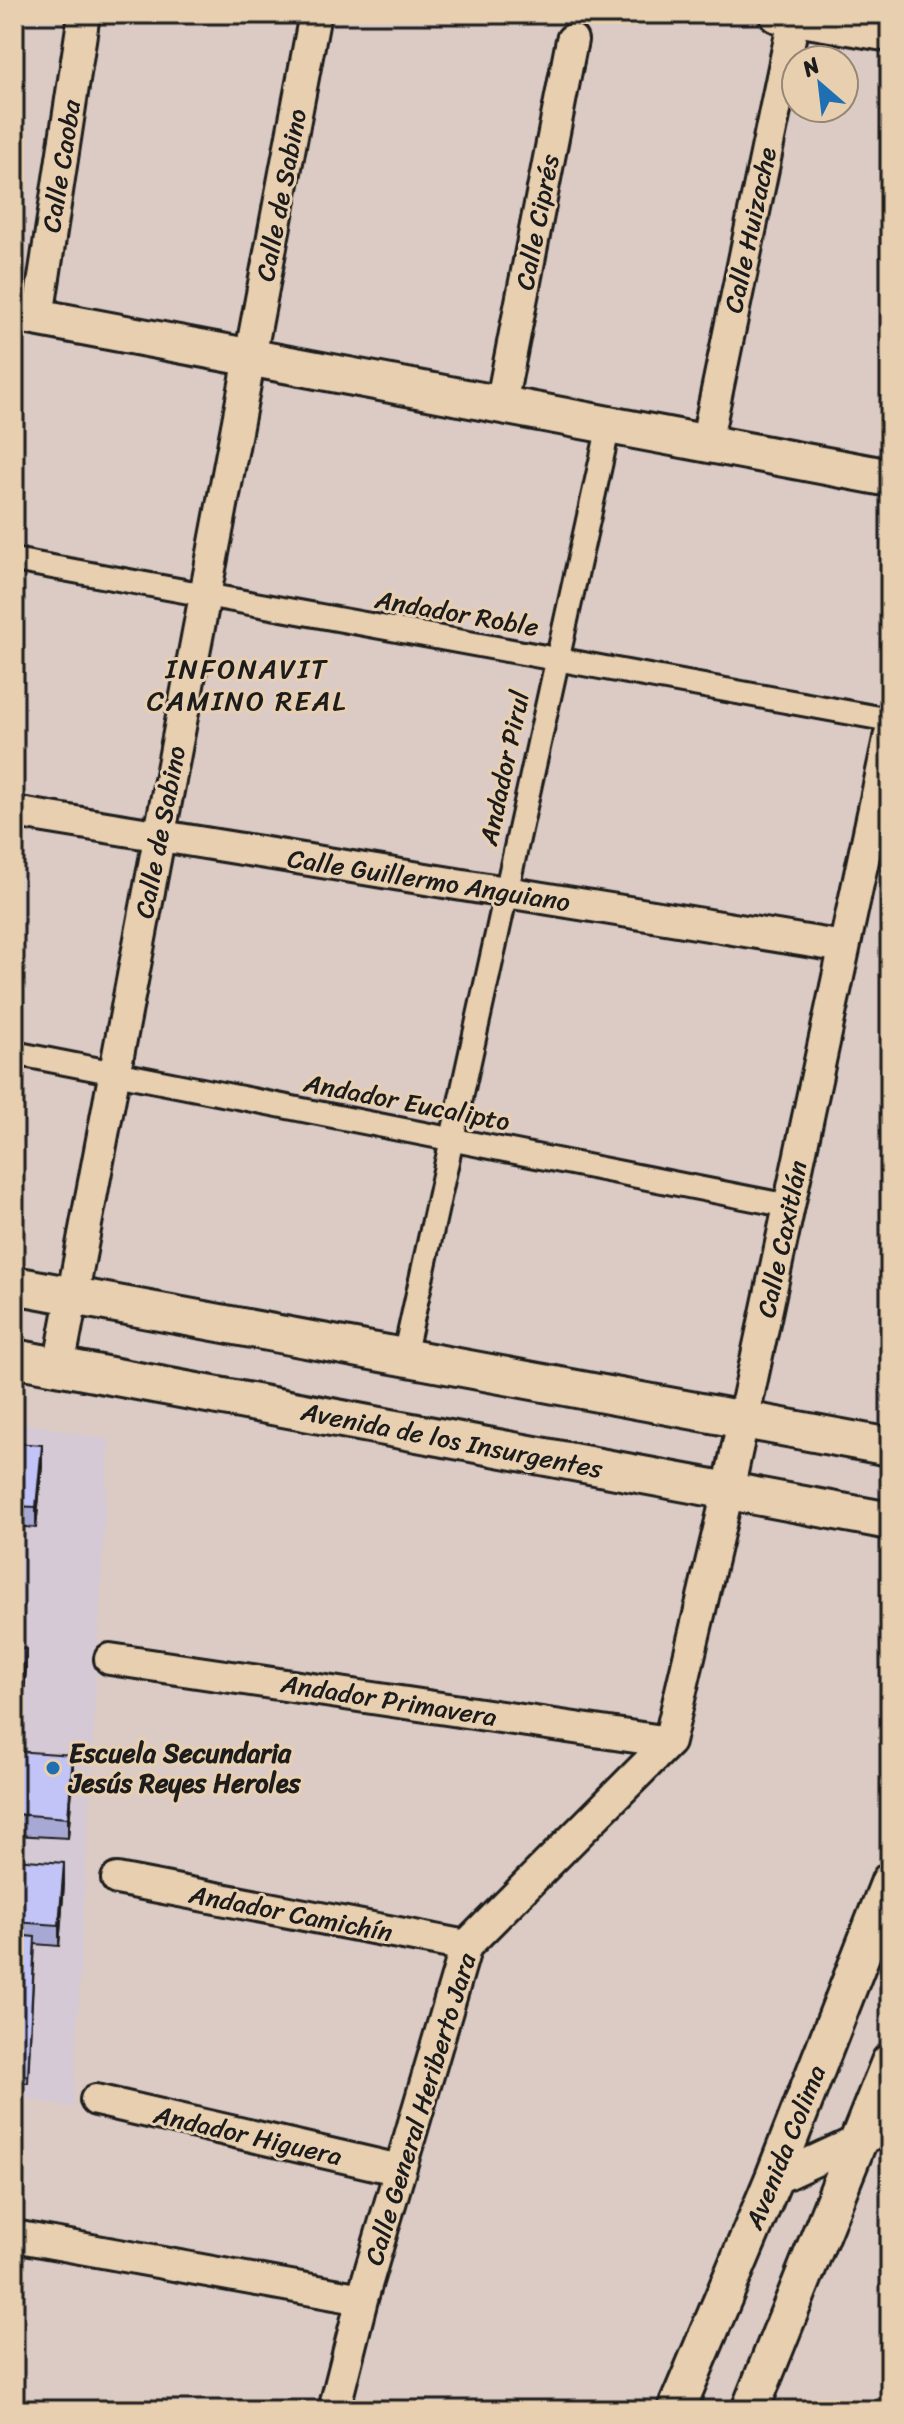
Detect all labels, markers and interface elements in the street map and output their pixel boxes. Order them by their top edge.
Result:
north arrow [780,44,860,124]
text: N [794,46,827,88]
street label: Calle Caoba [28,95,94,236]
street label: Calle de Sabino [242,105,320,285]
street label: Calle Huizache [710,142,790,317]
street label: Calle Ciprés [501,150,573,294]
street label: Andador Roble [371,576,542,650]
district label: INFONAVIT CAMINO REAL [147,644,347,725]
street label: Andador Pirul [465,686,543,851]
street label: Calle de Sabino [121,742,199,922]
street label: Calle Guillermo Anguiano [284,835,574,925]
street label: Andador Eucalipto [299,1059,514,1145]
street label: Calle Caxitlán [743,1156,821,1322]
street label: Avenida de los Insurgentes [296,1388,608,1492]
street label: Andador Primavera [277,1660,500,1740]
place label: Escuela Secundaria Jesús Reyes Heroles [67,1730,301,1806]
marker: Escuela Secundaria Jesús Reyes Heroles [44,1759,62,1777]
street label: Andador Camichín [184,1871,397,1955]
street label: Calle General Heriberto Jara [351,1946,490,2271]
street label: Avenida Colima [731,2058,839,2237]
street label: Andador Higuera [148,2091,347,2179]

